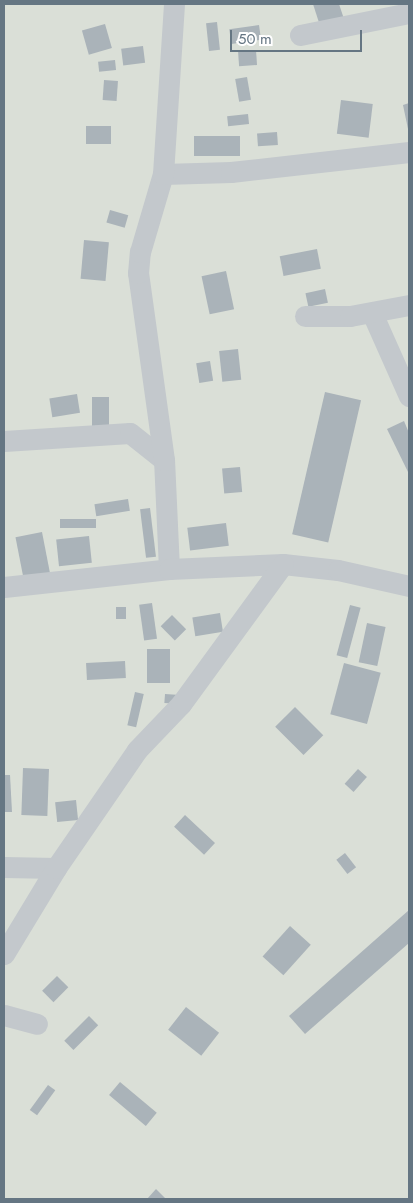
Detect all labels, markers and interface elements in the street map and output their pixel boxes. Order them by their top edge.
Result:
scale bar [233,20,366,52]
text: 50 m [238,28,272,50]

